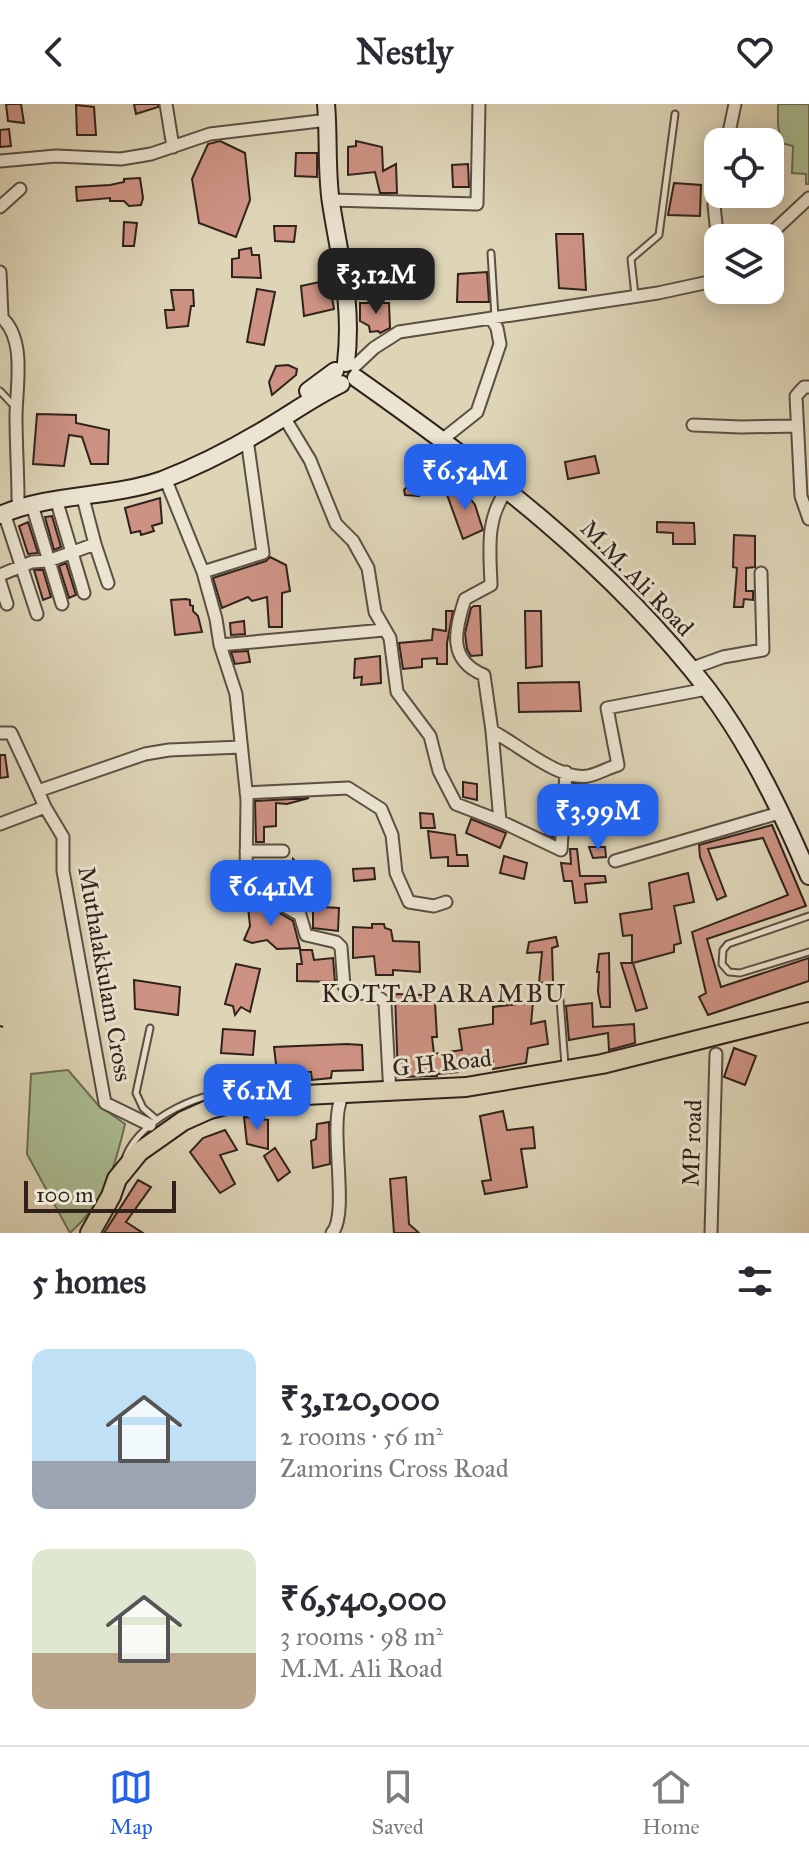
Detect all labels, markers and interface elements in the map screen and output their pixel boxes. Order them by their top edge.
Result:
icon: back [32,30,76,74]
text: Nestly [356,30,453,74]
icon: heart [733,30,777,74]
map controls [704,128,784,304]
button: locate [704,128,784,208]
button: layers [704,224,784,304]
pin: ₹3.12M [311,248,441,316]
text: ₹3.12M [336,258,416,290]
pin: ₹6.54M [400,444,530,512]
text: ₹6.54M [422,454,508,486]
street label: M.M. Ali Road [574,514,700,642]
pin: ₹3.99M [533,784,663,852]
text: ₹3.99M [555,794,641,826]
pin: ₹6.41M [206,860,336,928]
street label: Muthalakkulam Cross [71,864,139,1084]
text: ₹6.41M [228,870,314,902]
district label: KOTTAPARAMBU [321,977,567,1009]
street label: G H Road [391,1043,493,1083]
pin: ₹6.1M [201,1064,313,1132]
text: ₹6.1M [222,1074,292,1106]
street label: MP road [675,1099,709,1187]
scale bar [24,1177,176,1213]
text: 100 m [36,1181,93,1208]
icon: filters [733,1259,777,1303]
text: 5 homes [32,1261,146,1302]
text: ₹3,120,000 [280,1378,440,1419]
icon: home [96,1381,192,1477]
text: 2 rooms · 56 m² [280,1420,443,1452]
text: Zamorins Cross Road [280,1452,509,1484]
text: ₹6,540,000 [280,1578,447,1619]
icon: home [96,1581,192,1677]
text: 3 rooms · 98 m² [280,1620,443,1652]
text: M.M. Ali Road [280,1652,443,1684]
tab: Map [109,1765,153,1840]
tab: Saved [372,1765,424,1840]
tab: Home [642,1765,700,1840]

